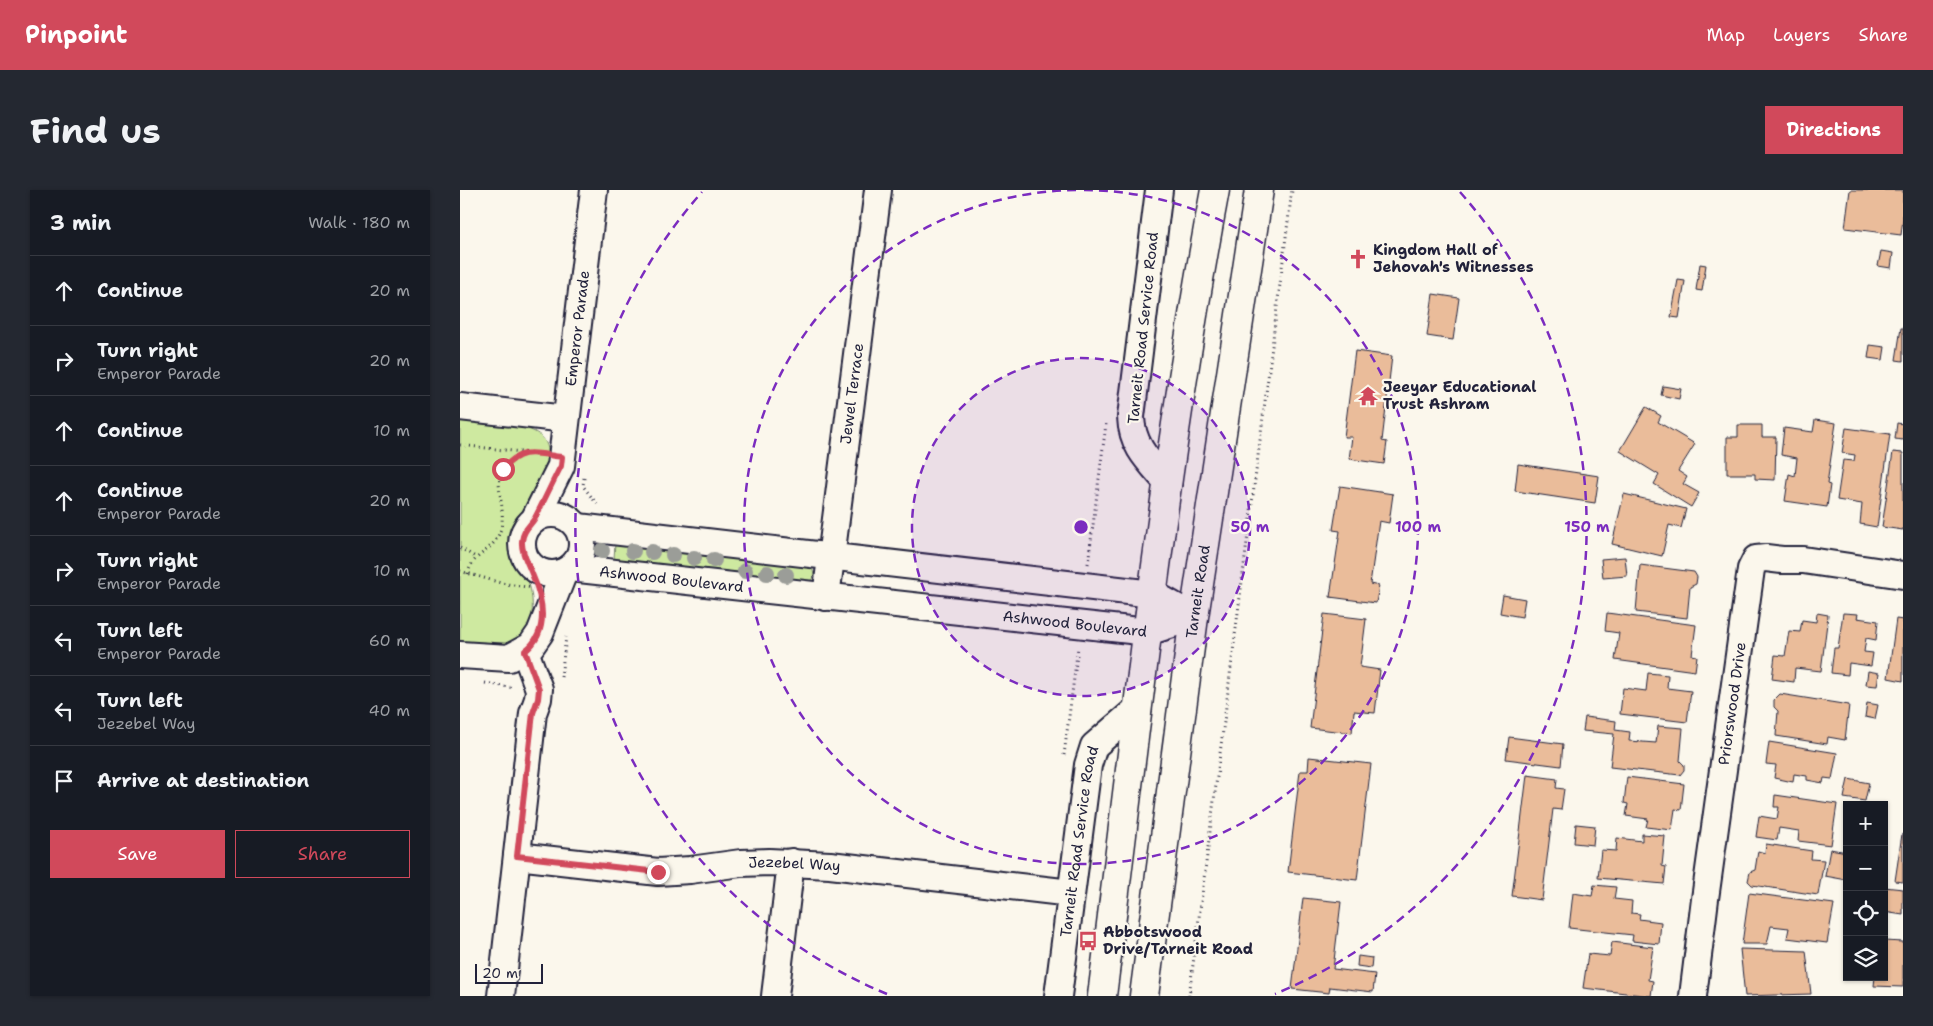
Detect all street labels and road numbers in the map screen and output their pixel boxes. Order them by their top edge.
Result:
street label: Tarneit Road Service Road [1123,231,1163,425]
street label: Emperor Parade [561,269,594,387]
street label: Jewel Terrace [836,342,868,445]
street label: Tarneit Road [1181,543,1215,639]
street label: Ashwood Boulevard [598,561,745,597]
street label: Ashwood Boulevard [1002,606,1149,642]
street label: Priorswood Drive [1714,641,1751,767]
street label: Tarneit Road Service Road [1056,743,1104,938]
street label: Jezebel Way [748,852,842,876]

